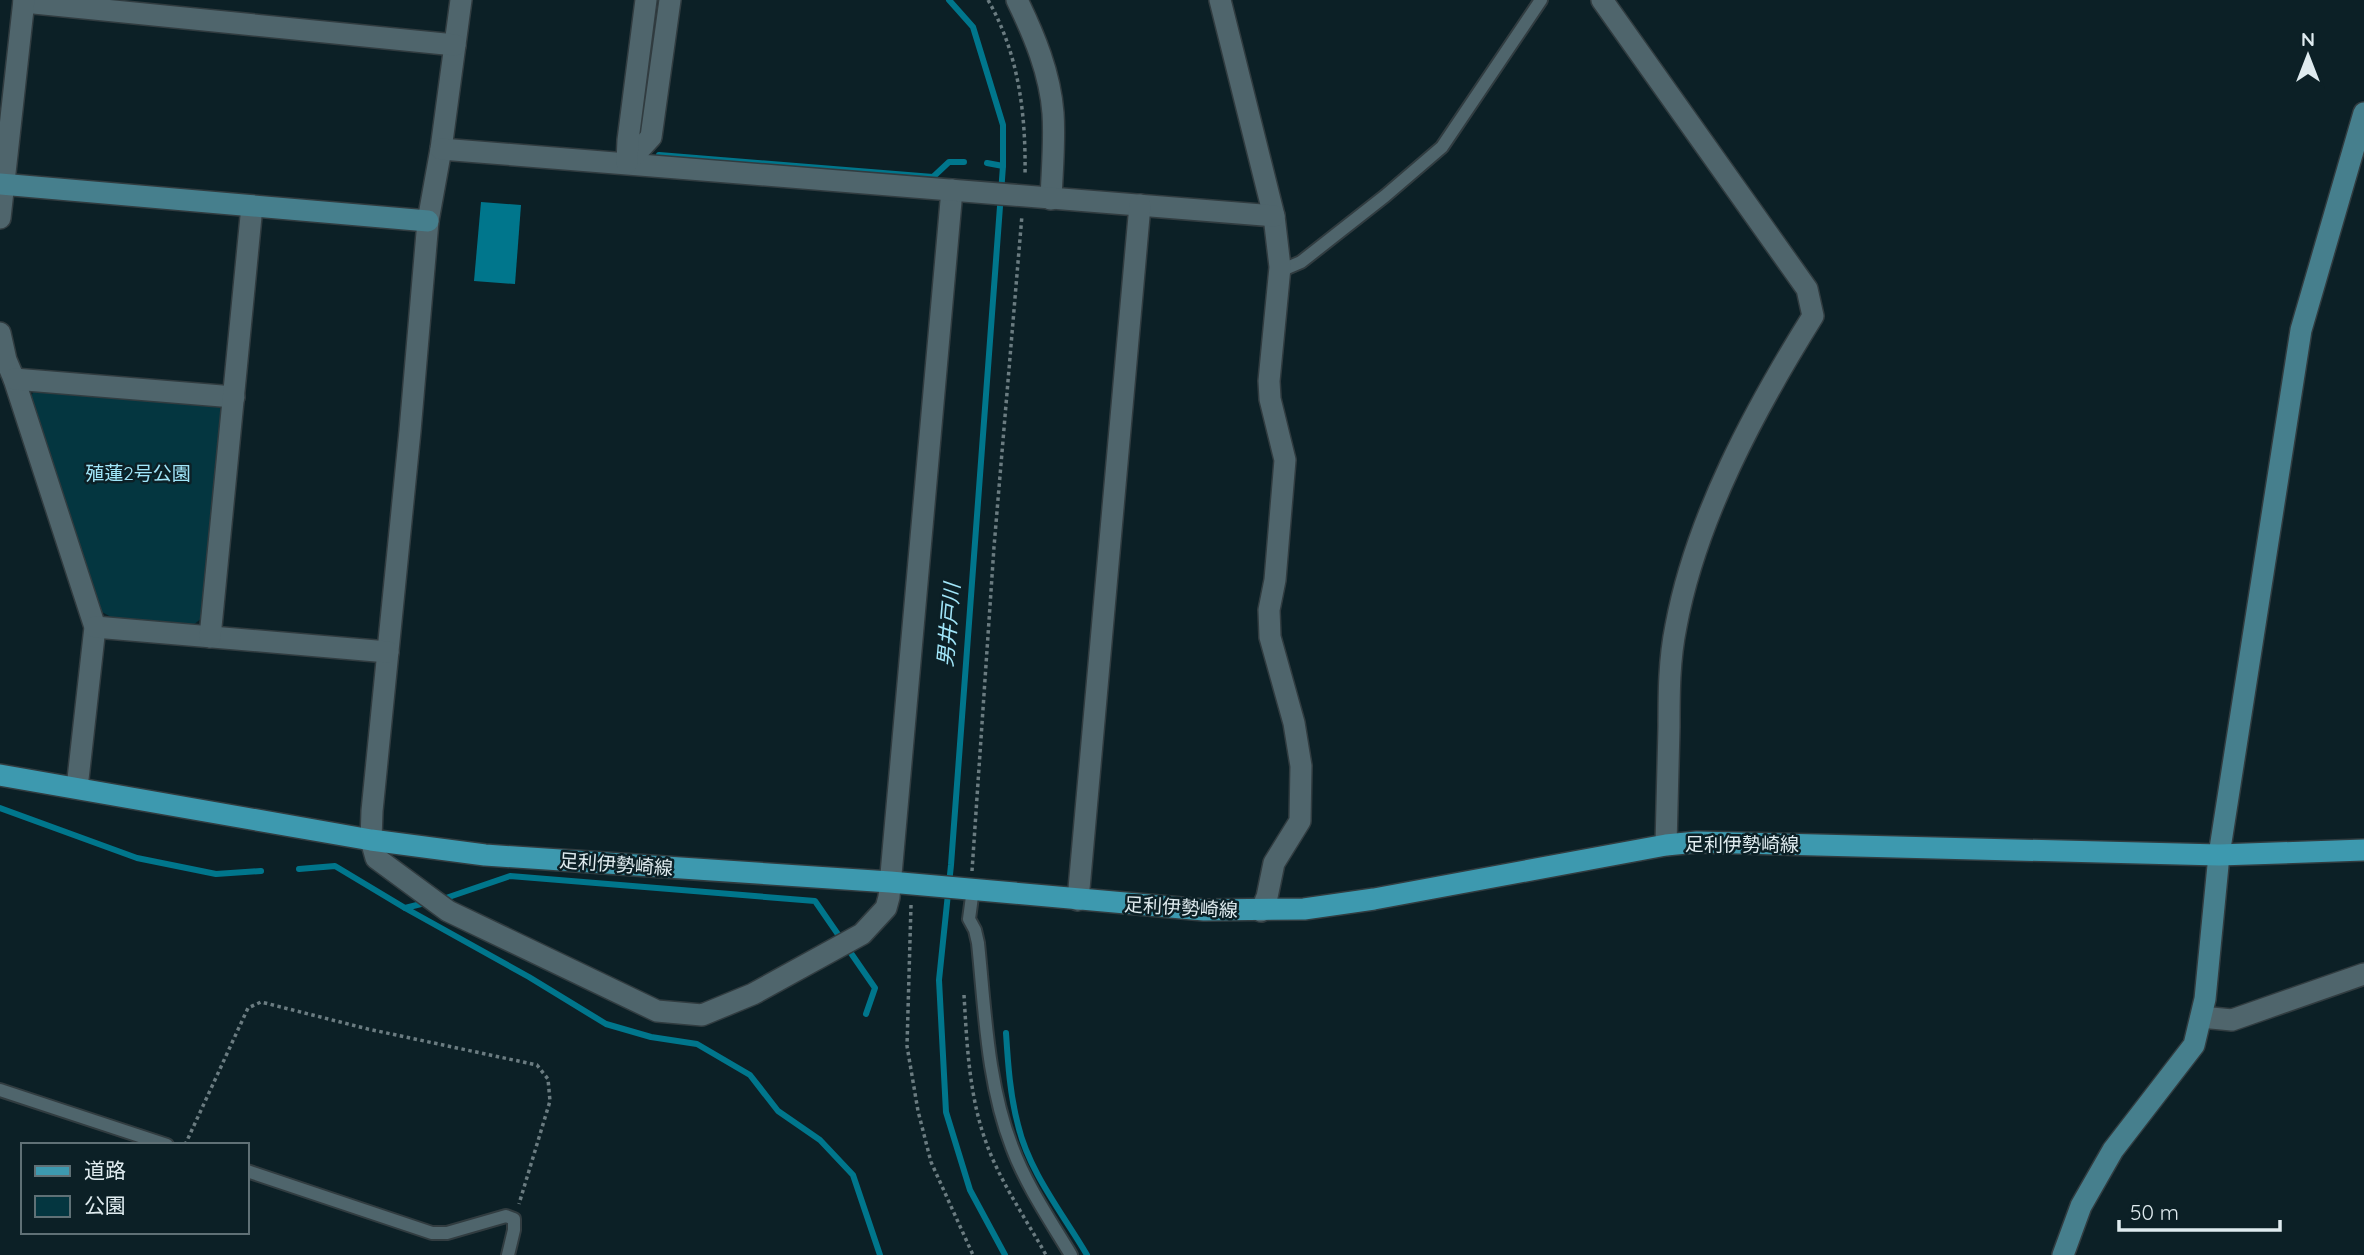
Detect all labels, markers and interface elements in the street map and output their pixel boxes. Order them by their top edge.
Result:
north arrow [2273,21,2343,91]
text: N [2301,27,2315,51]
park label: 殖蓮2号公園 [85,461,191,485]
water label: 男井戸川 [931,580,965,668]
street label: 足利伊勢崎線 [1685,832,1799,856]
street label: 足利伊勢崎線 [558,848,674,880]
street label: 足利伊勢崎線 [1123,892,1239,922]
legend [21,1143,248,1234]
text: 道路 [84,1157,126,1183]
scale bar [2119,1188,2280,1232]
text: 公園 [84,1192,126,1218]
text: 50 m [2130,1199,2179,1225]

